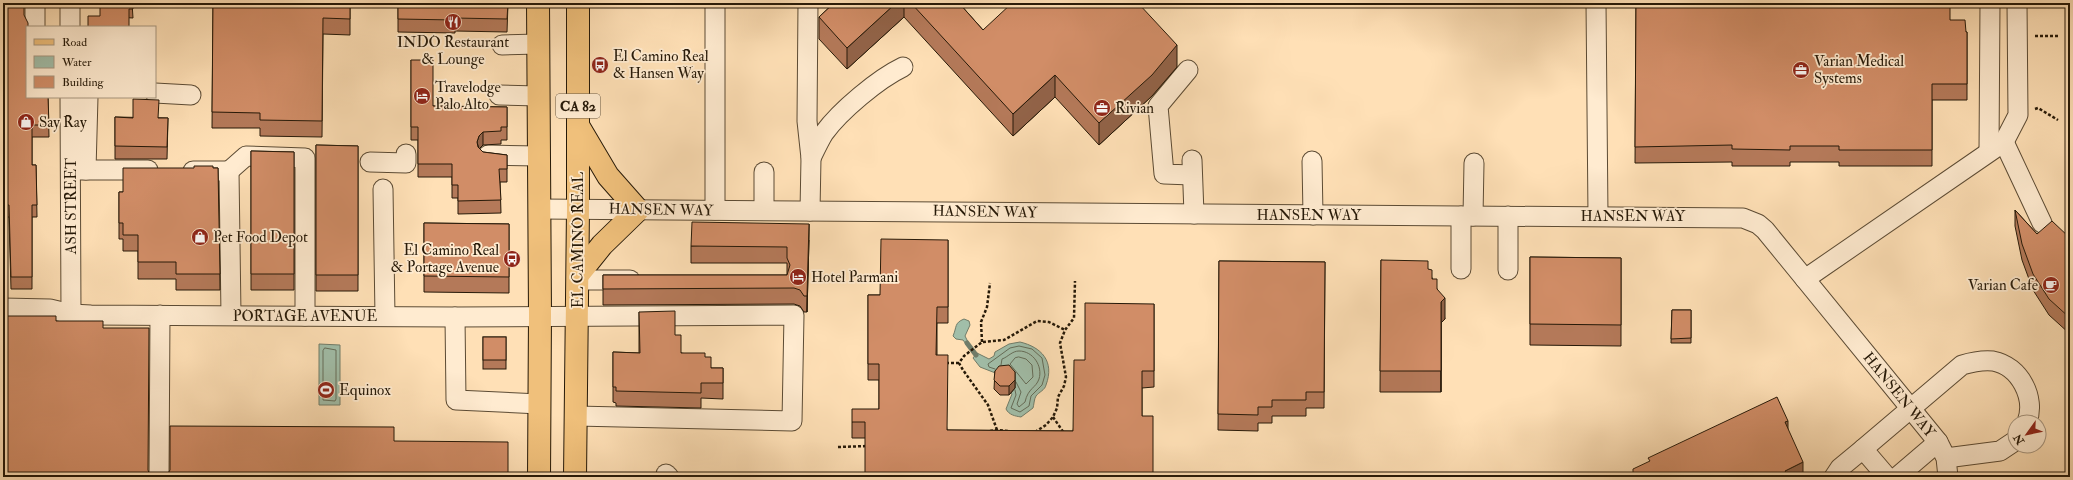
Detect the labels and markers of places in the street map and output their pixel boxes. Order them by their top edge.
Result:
restaurant icon: INDO Restaurant & Lounge [443,12,463,32]
place label: INDO Restaurant & Lounge [397,33,509,69]
place label: El Camino Real & Hansen Way [613,47,709,83]
place label: Varian Medical Systems [1814,52,1904,88]
bus stop icon: El Camino Real & Hansen Way [590,55,610,75]
office icon: Varian Medical Systems [1791,60,1811,80]
place label: Travelodge Palo Alto [435,78,501,114]
hotel icon: Travelodge Palo Alto [412,86,432,106]
office icon: Rivian [1092,98,1112,118]
place label: Rivian [1115,99,1154,118]
shop icon: Say Ray [16,112,36,132]
place label: Say Ray [39,113,87,132]
shop icon: Pet Food Depot [190,227,210,247]
place label: Pet Food Depot [213,228,308,248]
place label: El Camino Real & Portage Avenue [391,241,499,277]
bus stop icon: El Camino Real & Portage Avenue [502,249,522,269]
hotel icon: Hotel Parmani [788,267,808,287]
place label: Hotel Parmani [811,268,898,287]
cafe icon: Varian Cafe [2041,275,2061,295]
place label: Varian Cafe [1968,276,2038,295]
sports icon: Equinox [316,380,336,400]
place label: Equinox [339,381,391,400]

